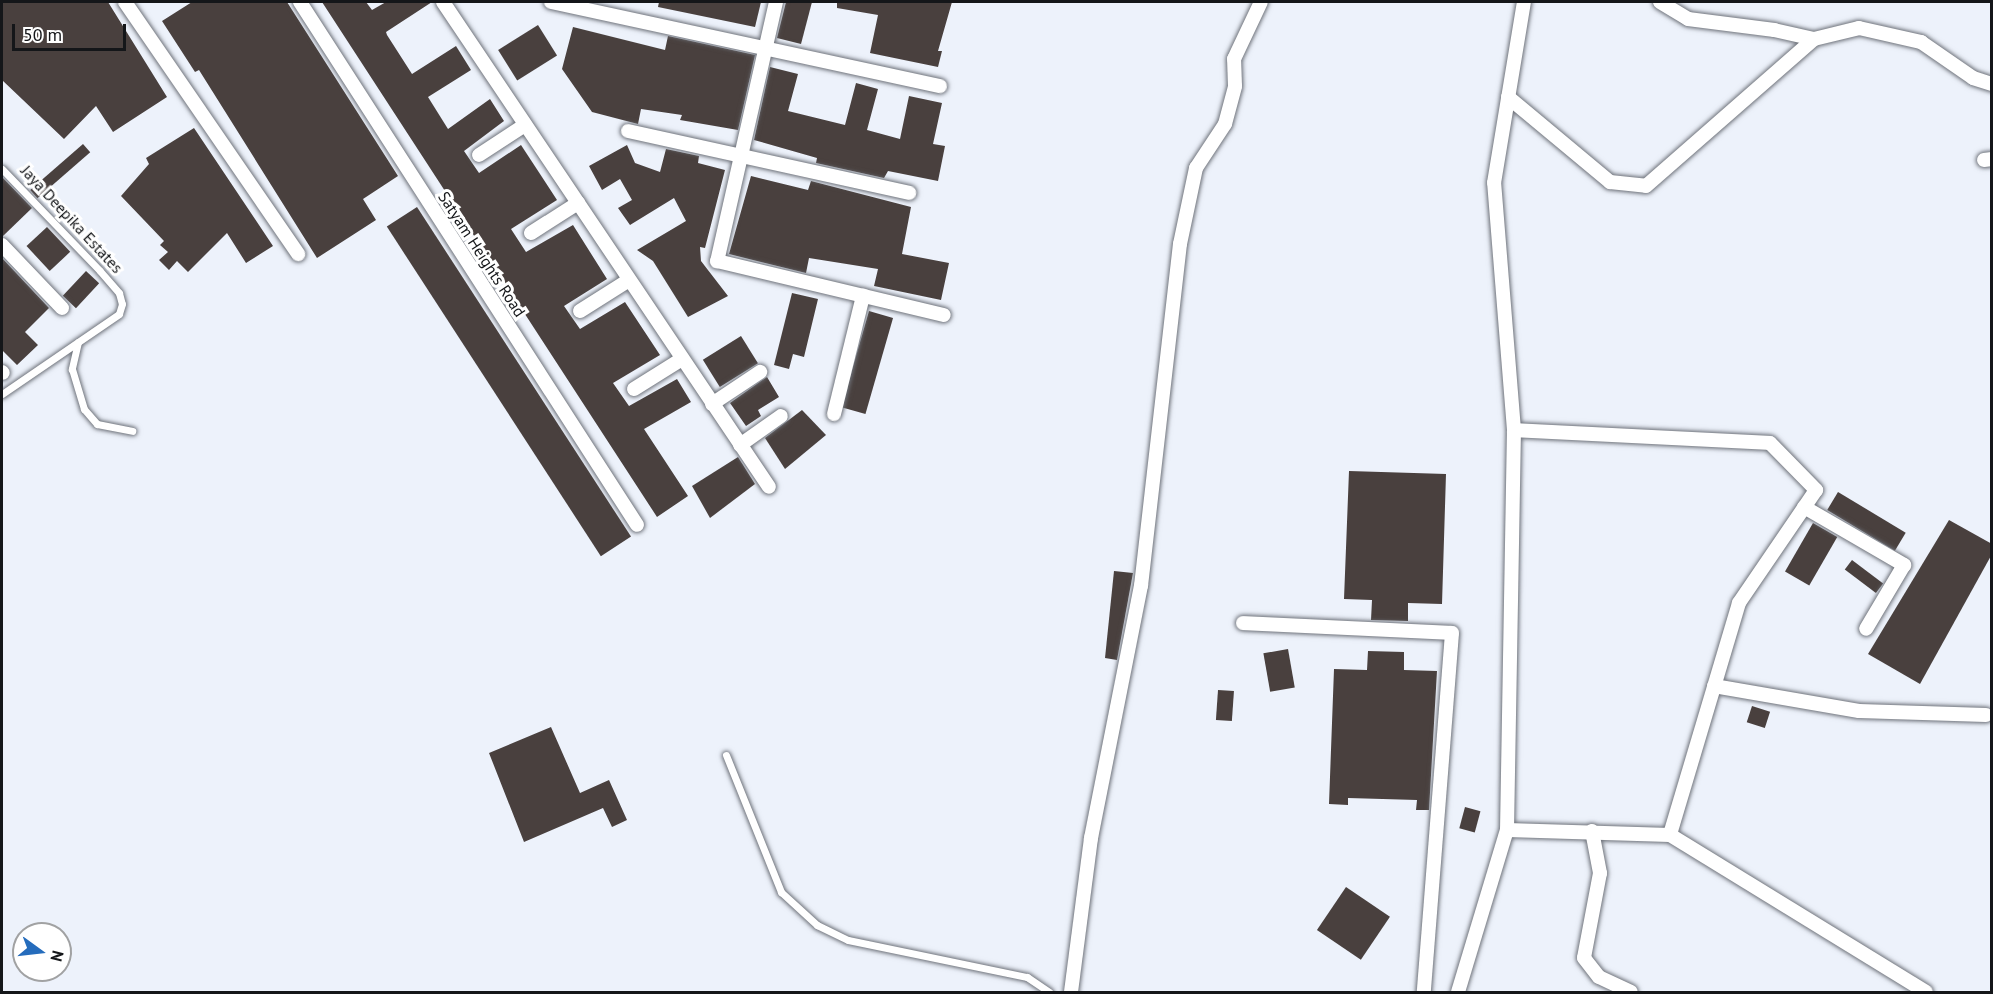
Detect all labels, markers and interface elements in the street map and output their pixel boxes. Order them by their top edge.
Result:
scale bar [15,12,129,50]
text: 50 m [23,23,62,46]
street label: Jaya Deepika Estates [17,161,127,277]
street label: Satyam Heights Road [434,188,530,320]
north arrow [12,922,72,982]
text: N [46,948,68,964]

